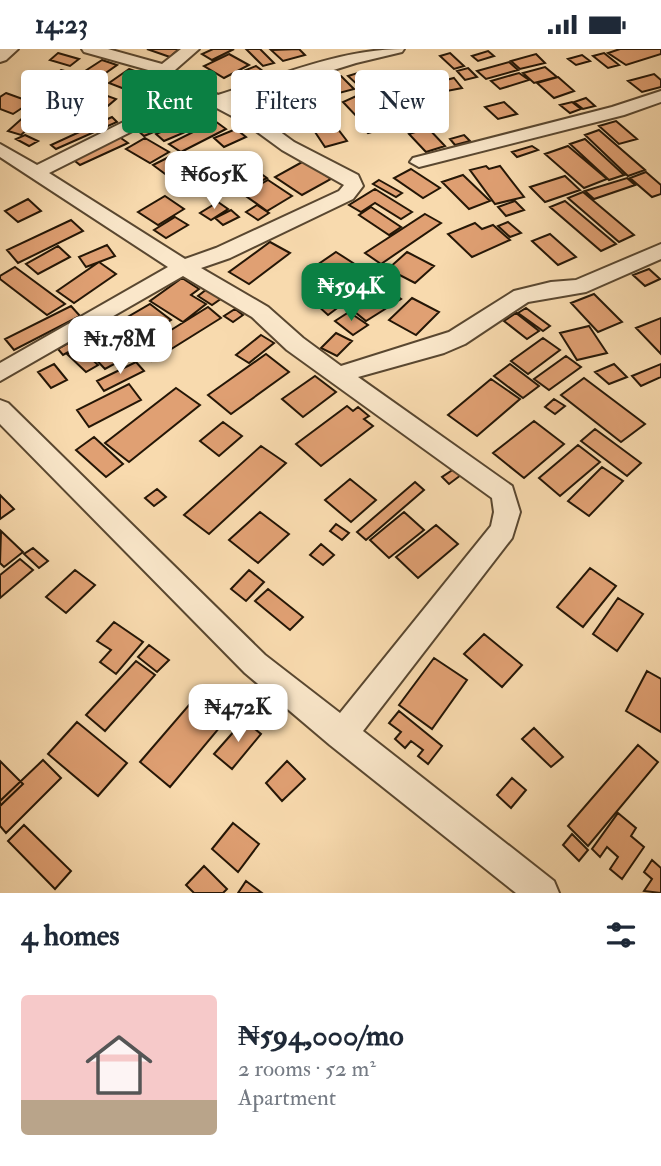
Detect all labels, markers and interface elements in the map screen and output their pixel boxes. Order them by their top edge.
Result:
text: 14:23 [35,9,88,41]
chip: Buy [21,70,108,133]
chip: Rent [122,70,217,133]
chip: Filters [231,70,341,133]
chip: New [355,70,449,133]
pin: ₦605K [165,151,263,211]
text: ₦605K [181,159,247,188]
pin: ₦594K [302,264,400,323]
text: ₦594K [318,271,384,300]
pin: ₦1.78M [63,317,177,376]
text: ₦1.78M [84,324,156,353]
pin: ₦472K [189,685,287,744]
text: ₦472K [205,692,271,721]
icon: filters [602,916,640,954]
text: 4 homes [21,917,120,954]
text: ₦594,000/mo [238,1017,404,1054]
icon: home [77,1023,161,1107]
text: 2 rooms · 52 m² [238,1054,376,1083]
text: Apartment [238,1083,336,1112]

